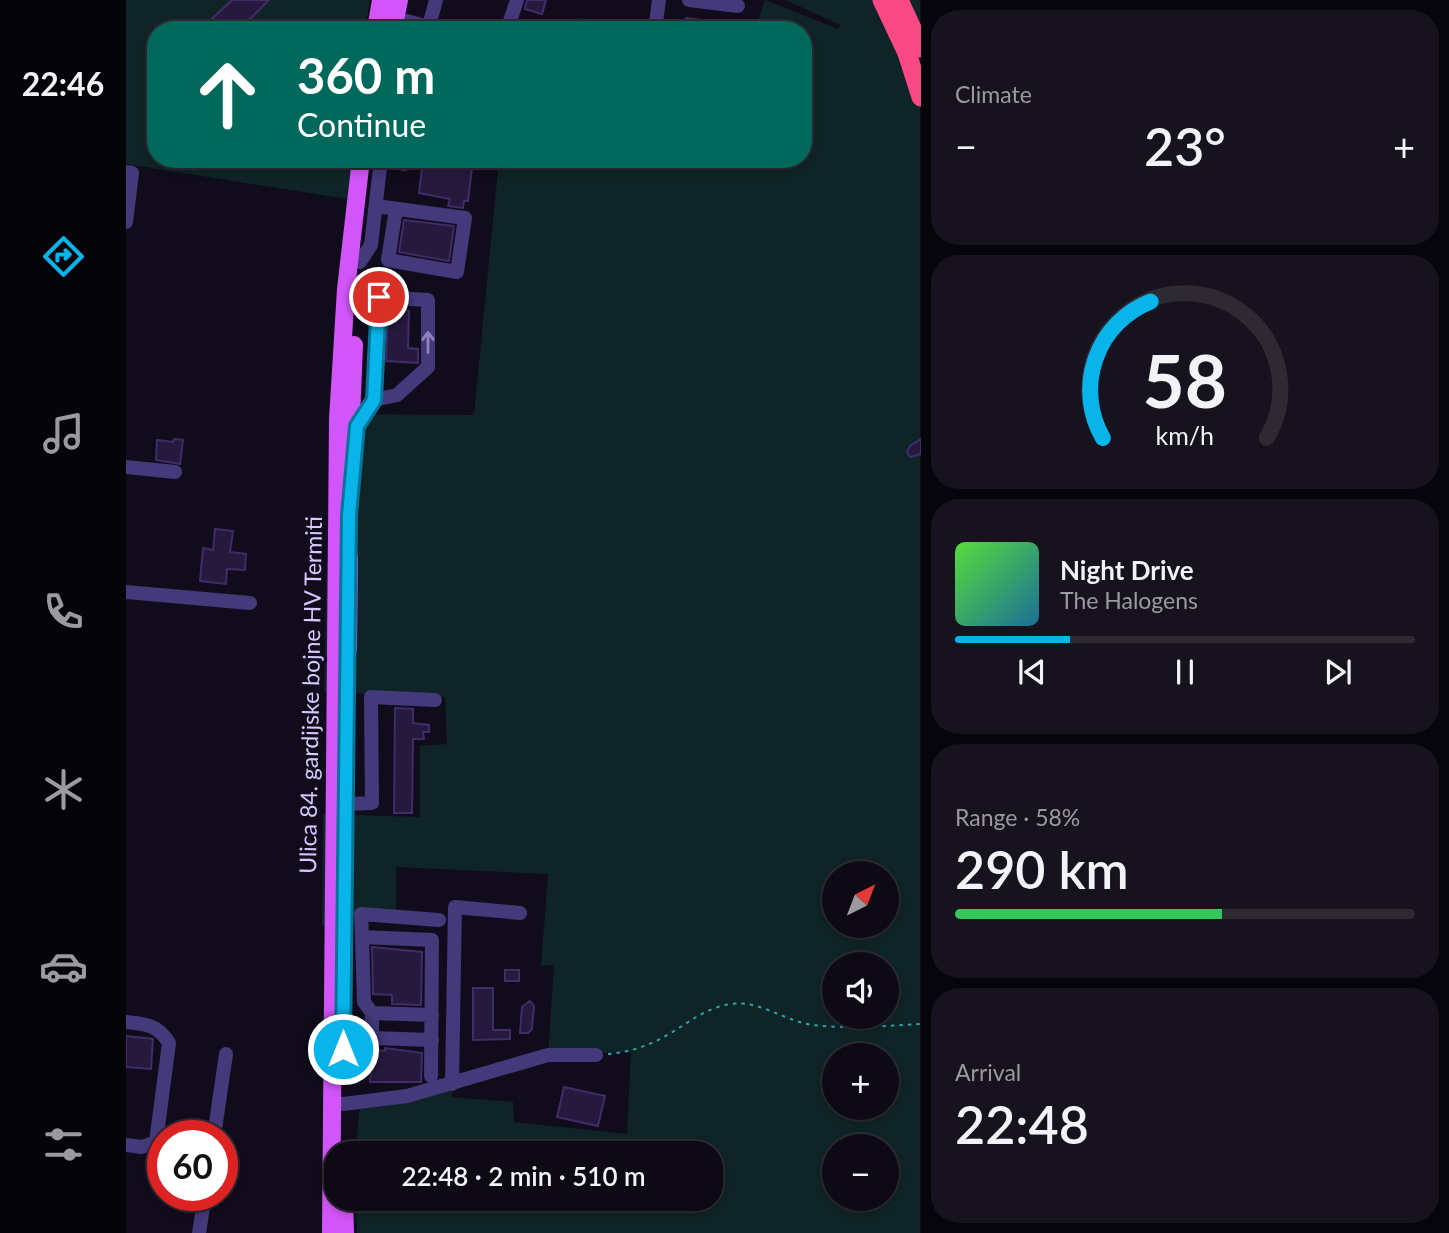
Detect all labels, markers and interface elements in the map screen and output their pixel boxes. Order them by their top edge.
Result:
text: 360 m [297,46,435,104]
icon: ahead [182,49,273,140]
text: 22:46 [22,64,104,103]
text: Climate [955,80,1032,108]
text: Continue [297,105,426,144]
text: 23° [1144,115,1226,177]
text: − [955,123,977,169]
text: + [1393,123,1415,169]
icon: directions [39,232,88,281]
pin [349,267,409,327]
icon: arrive [360,278,398,316]
one-way arrow [421,331,435,354]
text: 58 [1143,336,1227,424]
icon: music [39,409,88,458]
text: km/h [1156,420,1214,450]
street label: Ulica 84. gardijske bojne HV Termiti [293,516,327,874]
text: Night Drive [1060,554,1194,586]
text: The Halogens [1060,586,1198,614]
icon: phone [39,587,88,636]
icon: previous [1013,653,1051,691]
icon: pause [1166,653,1204,691]
icon: next [1319,653,1357,691]
icon: climate [39,765,88,814]
text: Range · 58% [955,803,1080,831]
text: 290 km [955,838,1129,900]
north arrow [822,861,900,938]
map controls [822,861,899,1211]
icon: car [39,942,88,991]
button: sound [822,952,899,1029]
position arrow [306,1012,380,1086]
button: + [822,1043,899,1120]
text: Arrival [955,1058,1021,1086]
text: 22:48 [955,1093,1089,1155]
icon: filters [39,1120,88,1169]
speed limit sign: 60 [147,1120,238,1211]
button: − [822,1134,899,1211]
text: 22:48 · 2 min · 510 m [401,1160,646,1192]

